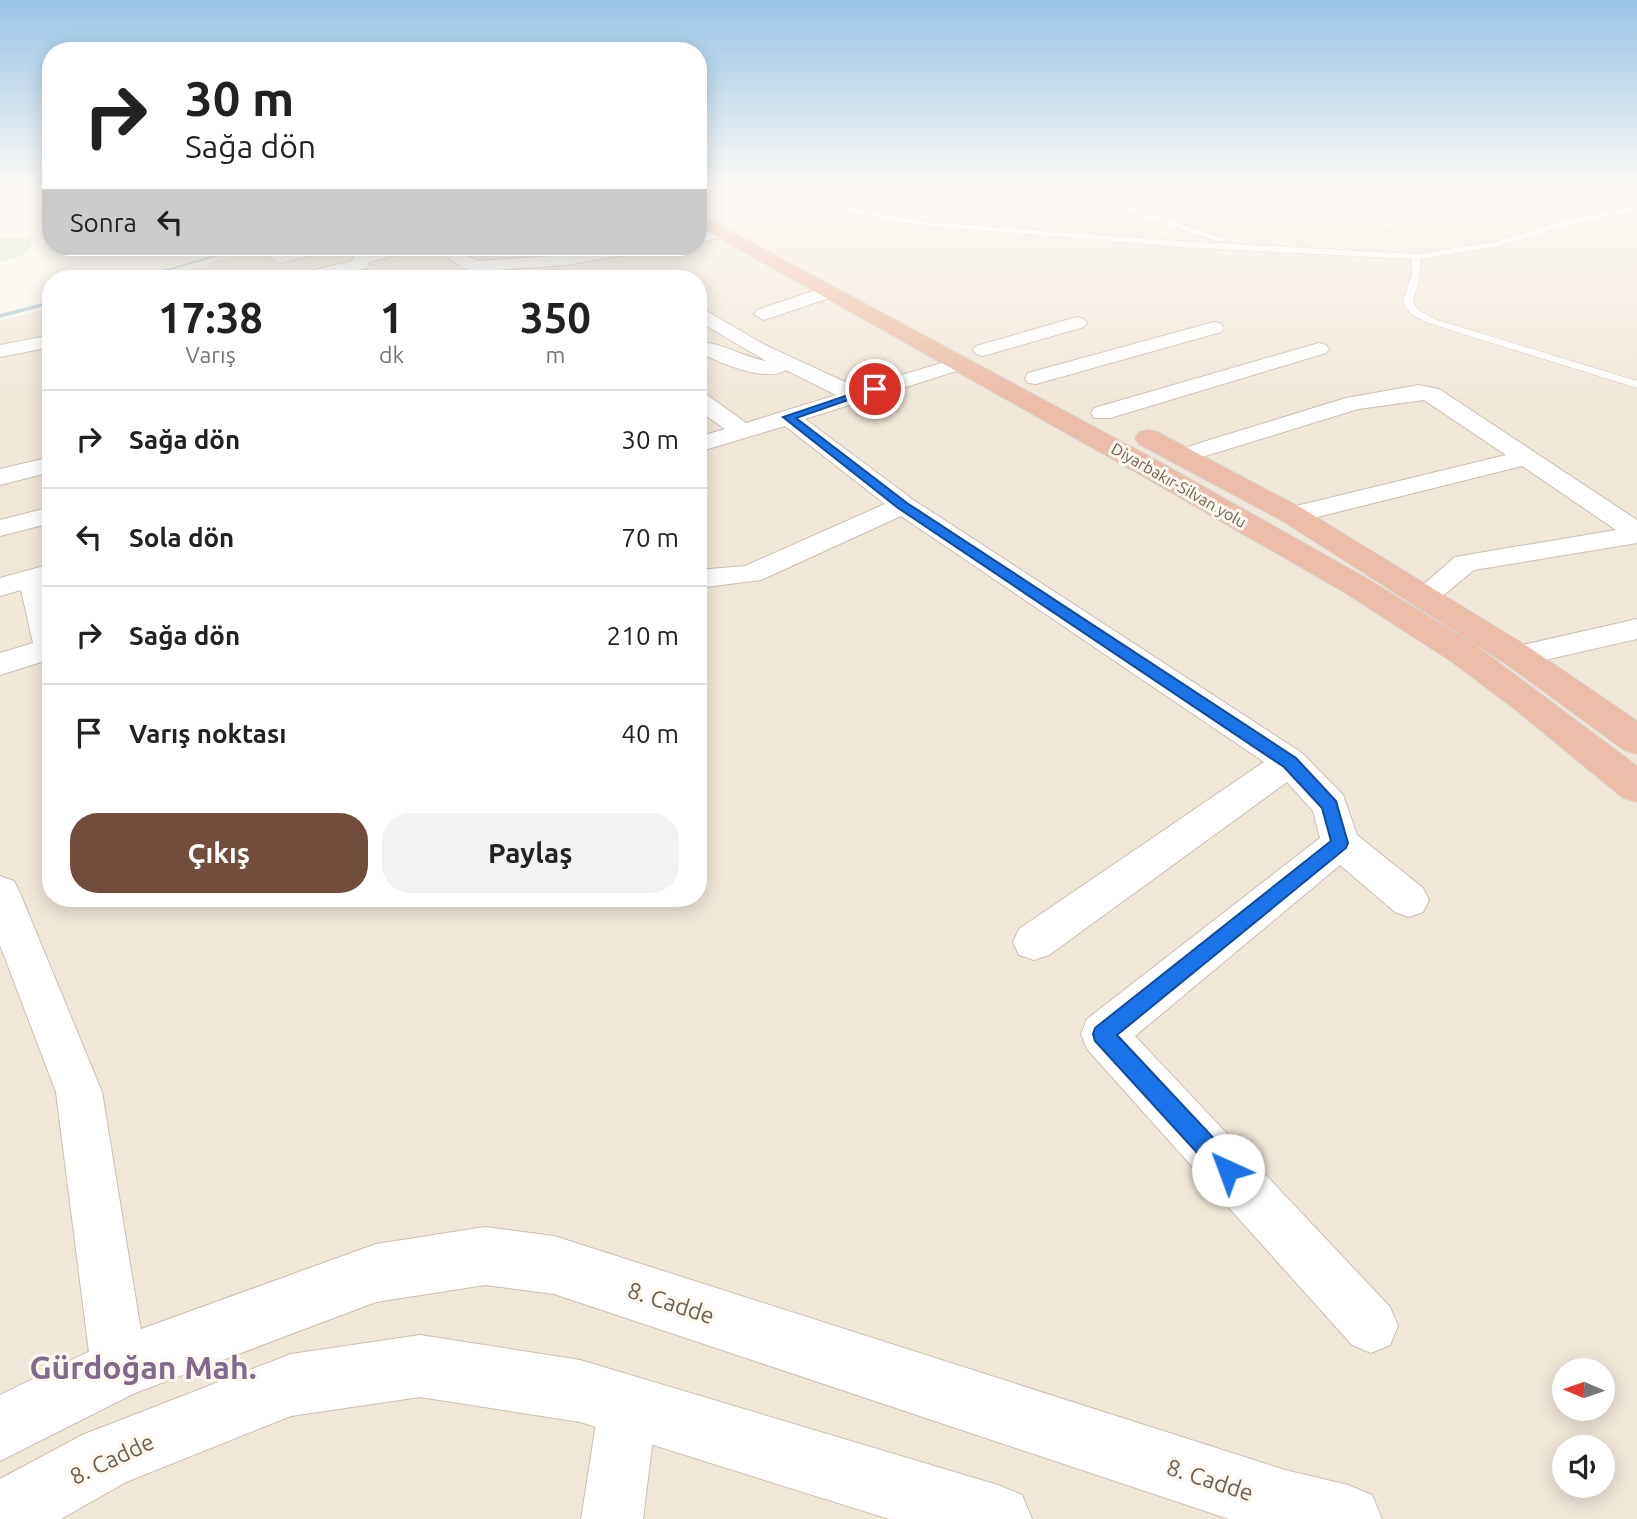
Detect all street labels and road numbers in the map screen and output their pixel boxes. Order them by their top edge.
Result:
street label: Diyarbakır-Silvan yolu [1108,439,1250,531]
street label: 8. Cadde [625,1277,718,1328]
street label: 8. Cadde [66,1428,158,1489]
street label: 8. Cadde [1164,1454,1257,1505]

